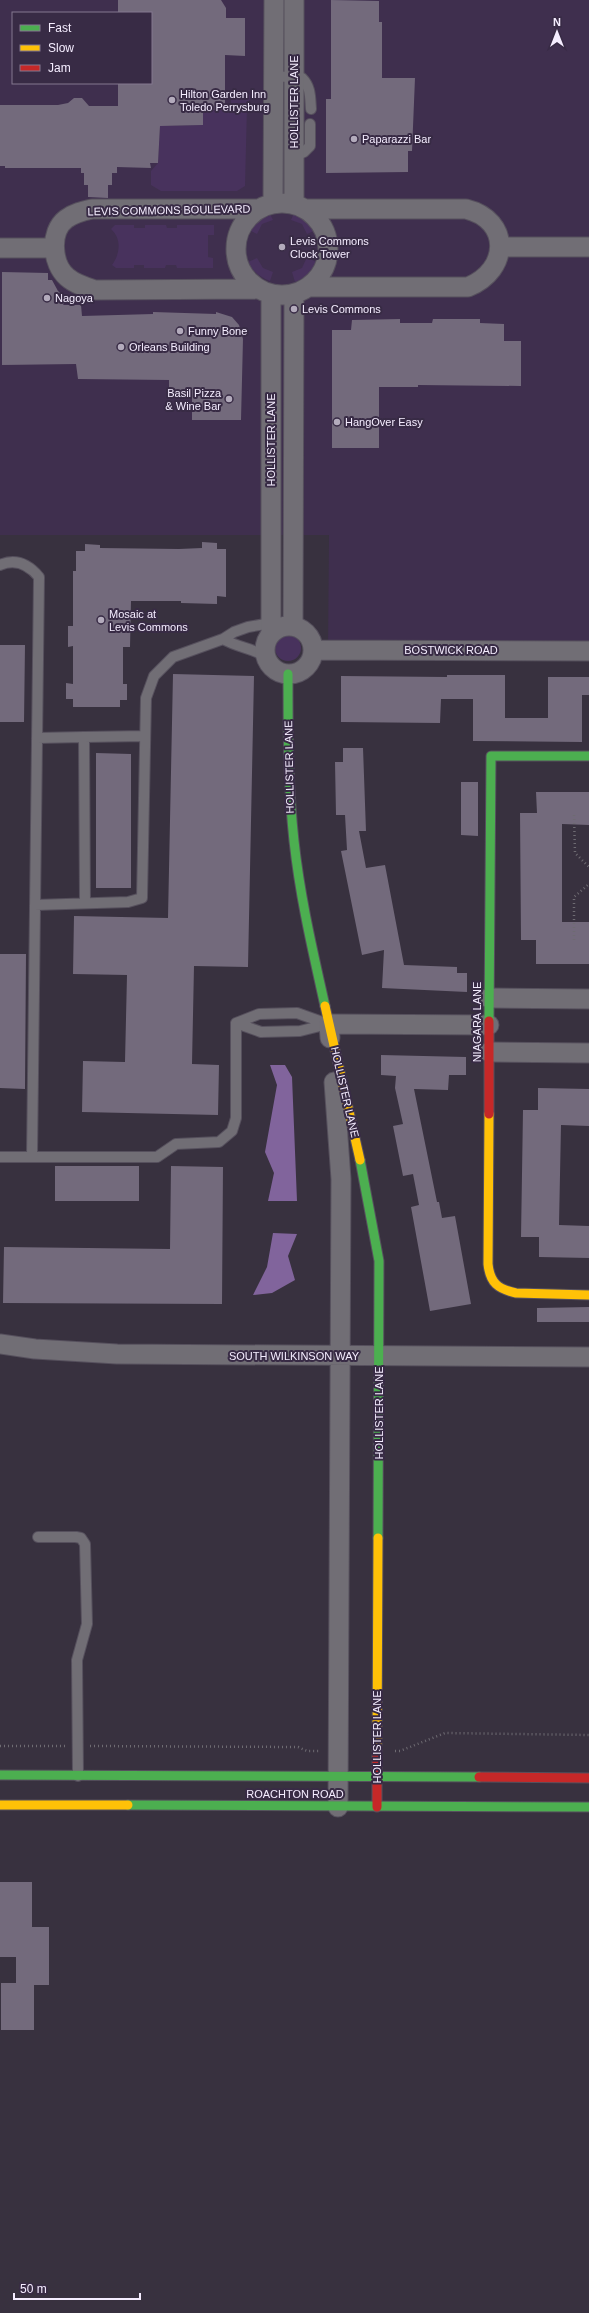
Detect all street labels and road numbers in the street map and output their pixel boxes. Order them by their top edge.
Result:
street label: HOLLISTER LANE [288,56,300,148]
street label: LEVIS COMMONS BOULEVARD [87,203,251,217]
street label: HOLLISTER LANE [265,394,277,486]
street label: BOSTWICK ROAD [404,644,498,656]
street label: HOLLISTER LANE [282,720,296,814]
street label: NIAGARA LANE [471,982,483,1062]
street label: HOLLISTER LANE [329,1045,361,1139]
street label: SOUTH WILKINSON WAY [229,1350,360,1362]
street label: HOLLISTER LANE [373,1367,385,1459]
street label: HOLLISTER LANE [371,1691,383,1783]
street label: ROACHTON ROAD [246,1788,344,1800]

